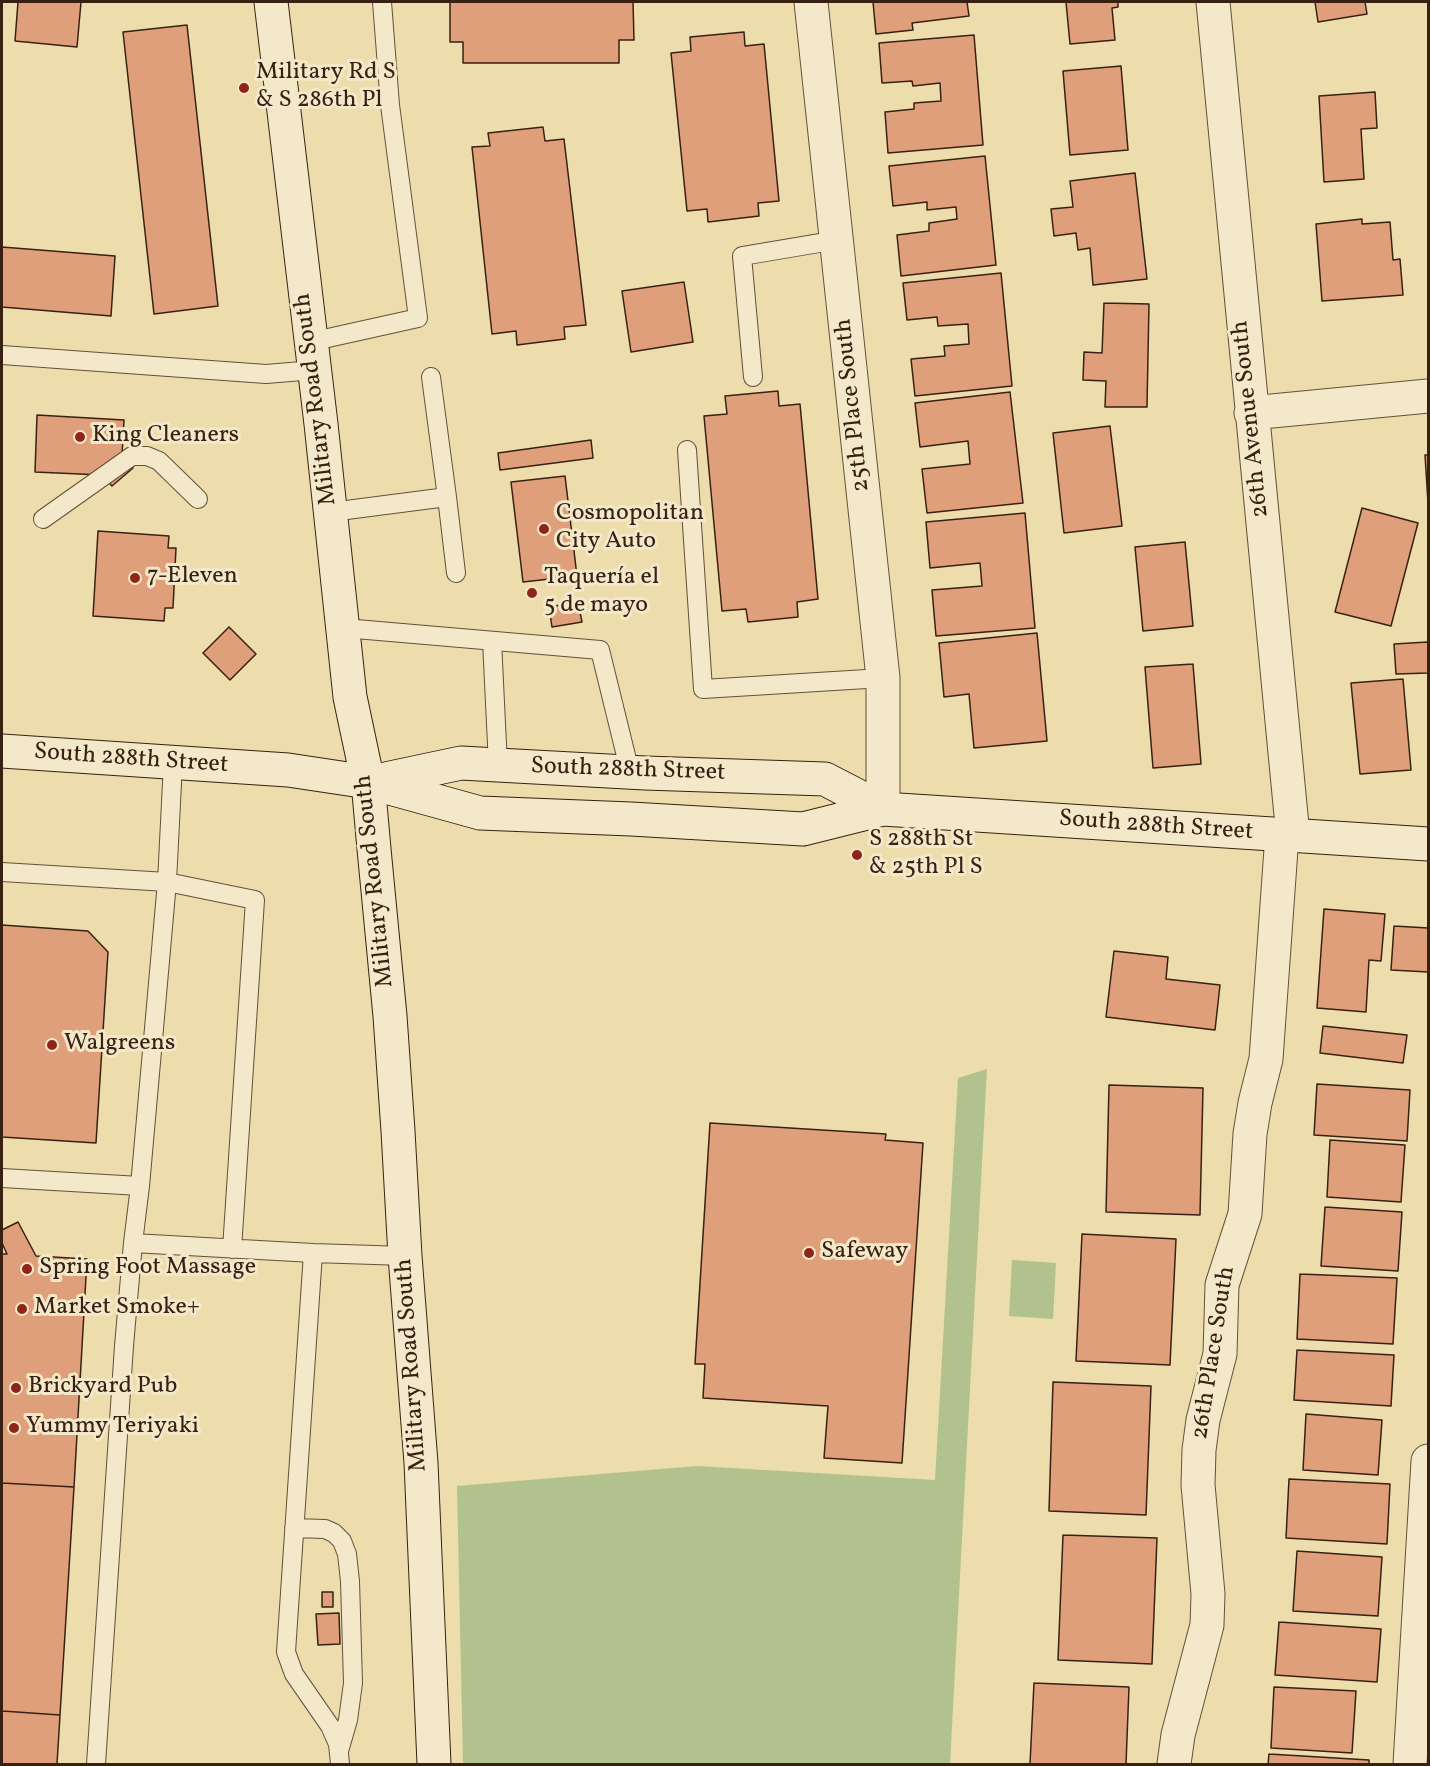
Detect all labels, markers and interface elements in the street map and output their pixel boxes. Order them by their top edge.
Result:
place label: Military Rd S & S 286th Pl [256,60,396,116]
marker: Military Rd S & S 286th Pl [237,81,251,95]
street label: Military Road South [290,291,344,507]
street label: 25th Place South [831,317,877,493]
street label: 26th Avenue South [1227,319,1277,519]
place label: King Cleaners [92,423,239,451]
marker: King Cleaners [73,430,87,444]
place label: Cosmopolitan City Auto [556,501,704,557]
marker: Cosmopolitan City Auto [537,522,551,536]
place label: 7-Eleven [147,564,238,592]
place label: Taquería el 5 de mayo [544,565,659,621]
marker: 7-Eleven [128,571,142,585]
marker: Taquería el 5 de mayo [525,586,539,600]
street label: South 288th Street [33,739,229,781]
street label: South 288th Street [530,753,726,789]
street label: Military Road South [351,773,401,989]
street label: South 288th Street [1058,806,1254,848]
place label: S 288th St & 25th Pl S [869,827,983,883]
marker: S 288th St & 25th Pl S [850,848,864,862]
place label: Walgreens [64,1031,175,1059]
marker: Walgreens [45,1038,59,1052]
place label: Safeway [821,1239,908,1267]
marker: Safeway [802,1246,816,1260]
place label: Spring Foot Massage [39,1255,256,1283]
street label: Military Road South [391,1258,435,1472]
marker: Spring Foot Massage [20,1262,34,1276]
street label: 26th Place South [1187,1264,1243,1442]
place label: Market Smoke+ [34,1295,200,1323]
marker: Market Smoke+ [15,1302,29,1316]
place label: Brickyard Pub [28,1374,177,1402]
marker: Brickyard Pub [9,1381,23,1395]
place label: Yummy Teriyaki [26,1414,199,1442]
marker: Yummy Teriyaki [7,1421,21,1435]

